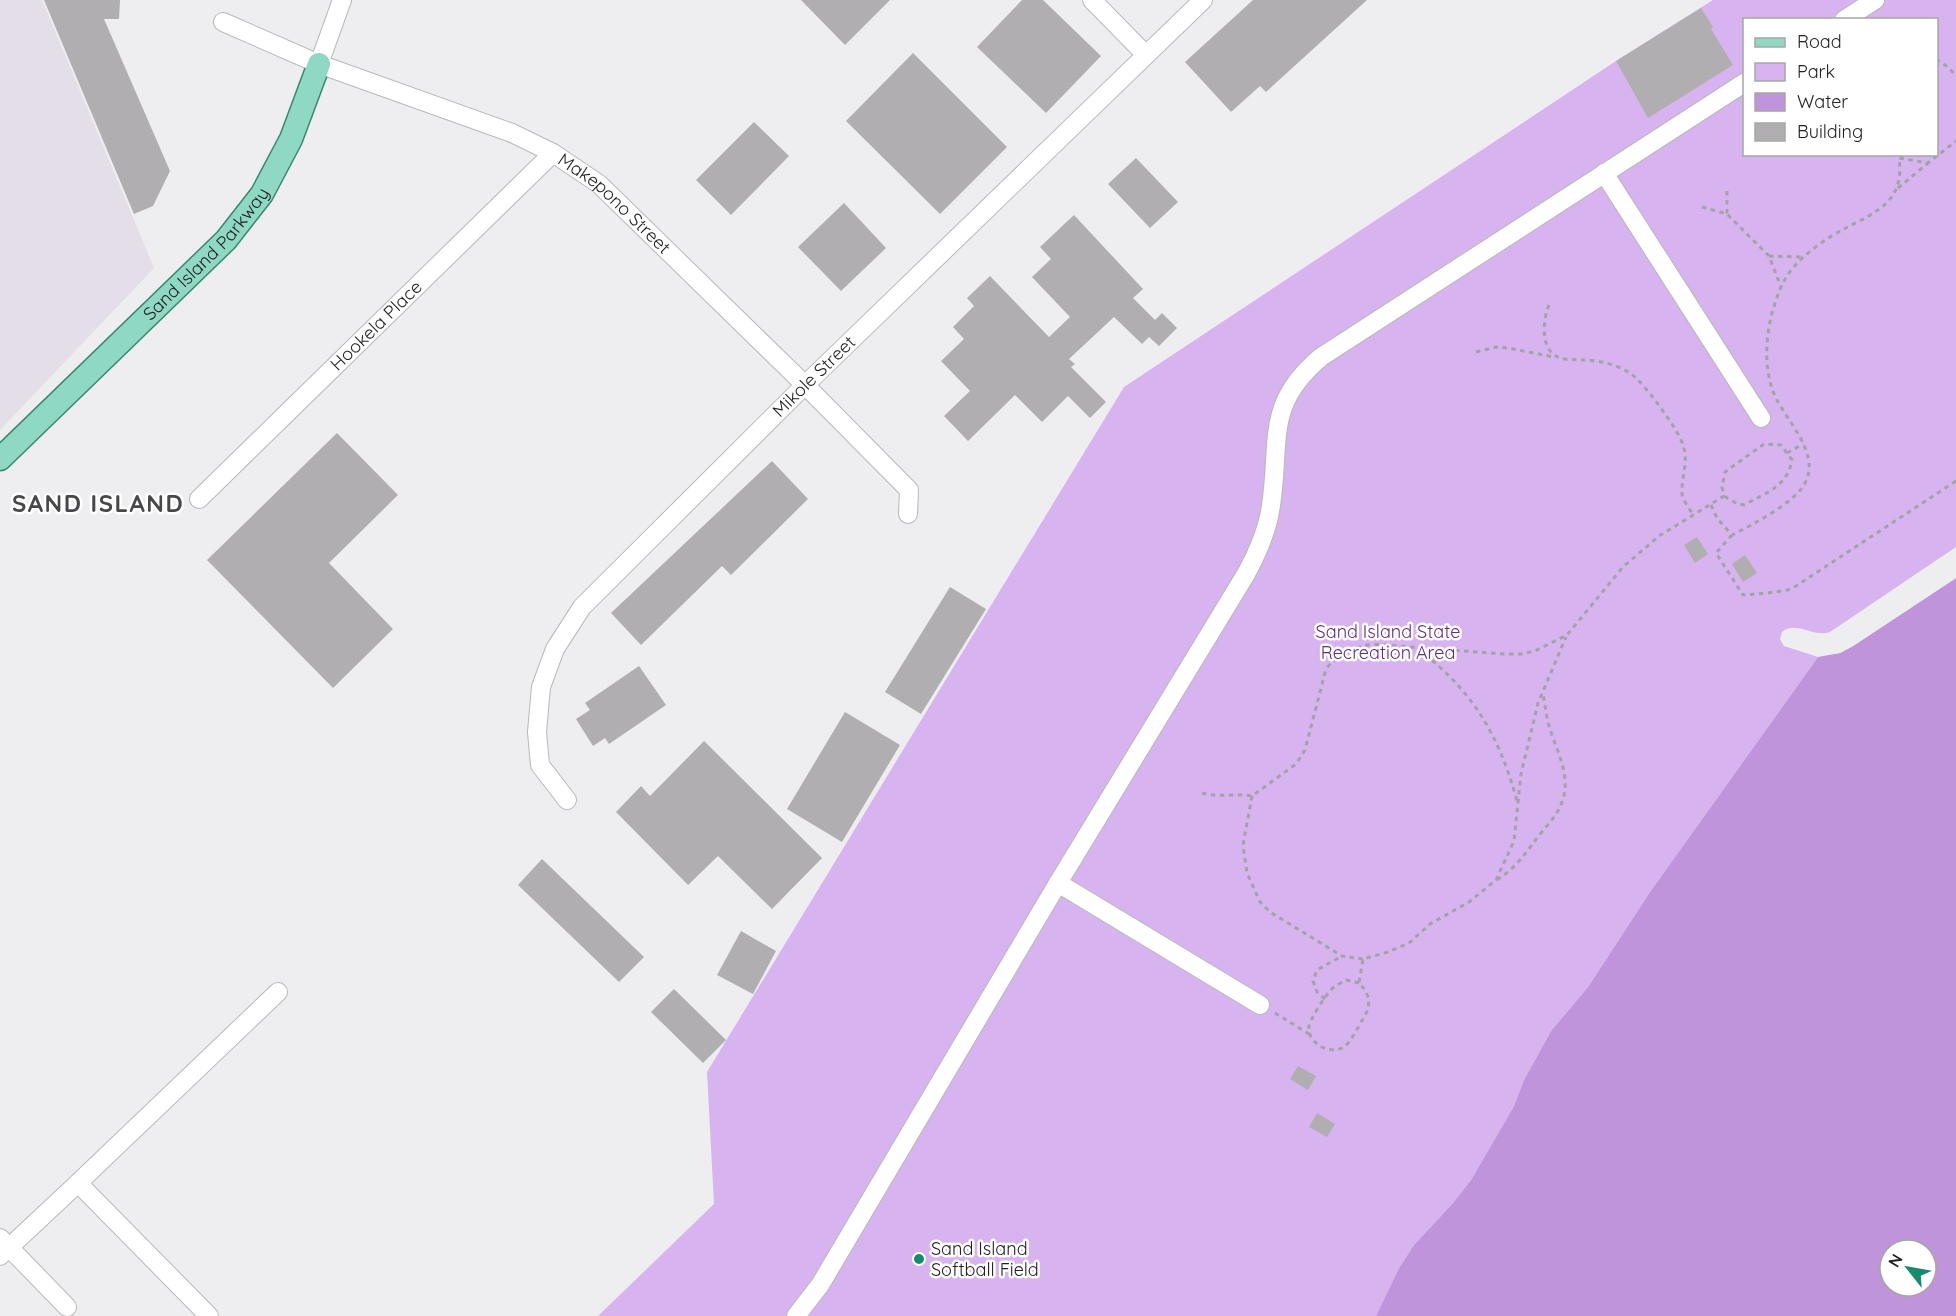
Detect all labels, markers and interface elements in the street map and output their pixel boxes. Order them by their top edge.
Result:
legend [1743,18,1938,156]
text: Road [1797,30,1842,53]
text: Park [1797,60,1835,83]
text: Water [1797,90,1848,113]
text: Building [1797,120,1863,143]
street label: Makepono Street [554,148,676,258]
street label: Sand Island Parkway [138,184,274,325]
street label: Hookela Place [325,275,427,375]
street label: Mikole Street [767,331,860,422]
district label: SAND ISLAND [12,488,184,518]
park label: Sand Island State Recreation Area [1316,620,1460,664]
place label: Sand Island Softball Field [931,1237,1039,1281]
north arrow [1878,1238,1938,1298]
text: N [1884,1250,1907,1270]
marker: Sand Island Softball Field [912,1252,926,1266]

